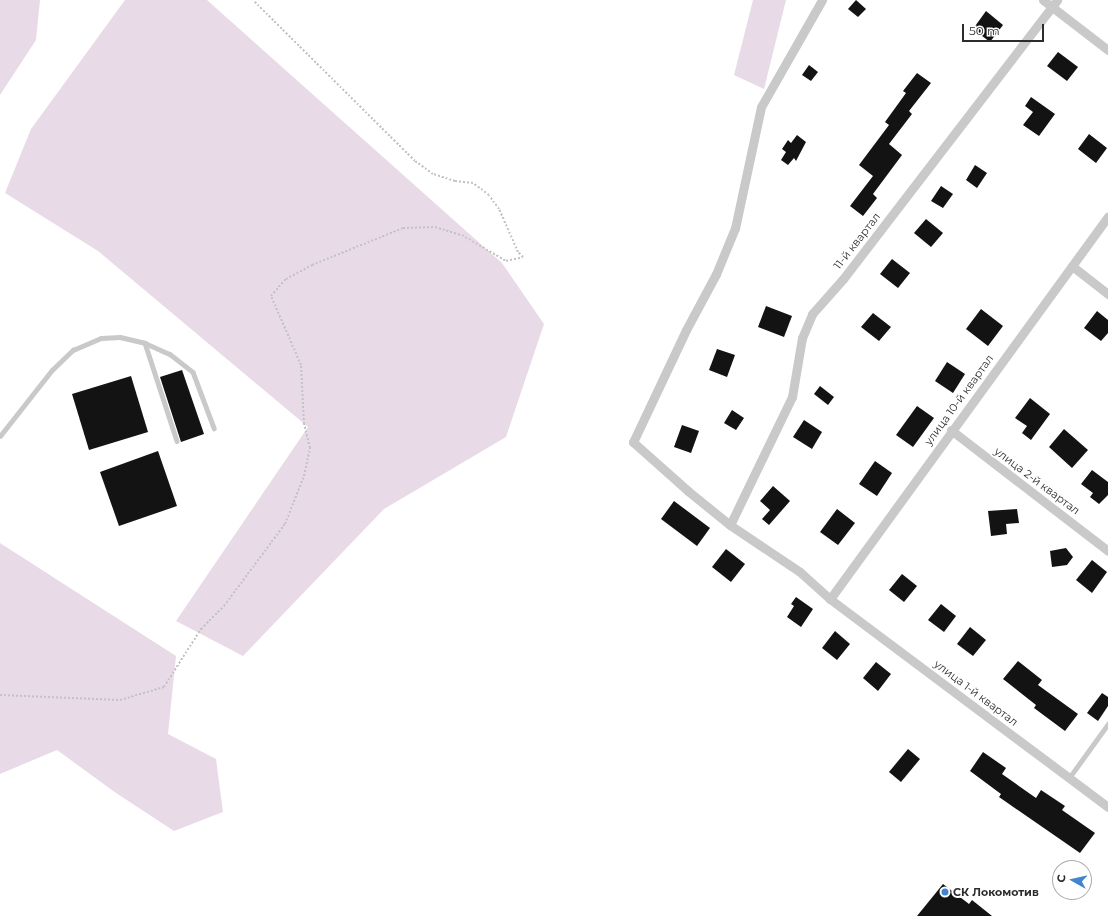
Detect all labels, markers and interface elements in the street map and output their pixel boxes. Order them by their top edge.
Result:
scale bar [964,16,1046,42]
text: 50 m [969,23,1000,38]
street label: 11-й квартал [831,210,883,272]
street label: улица 10-й квартал [922,352,996,448]
street label: улица 2-й квартал [992,445,1082,517]
street label: улица 1-й квартал [932,657,1020,729]
north arrow [1052,860,1092,900]
text: С [1054,874,1069,883]
place label: СК Локомотив [953,885,1039,899]
marker: СК Локомотив [940,887,950,897]

